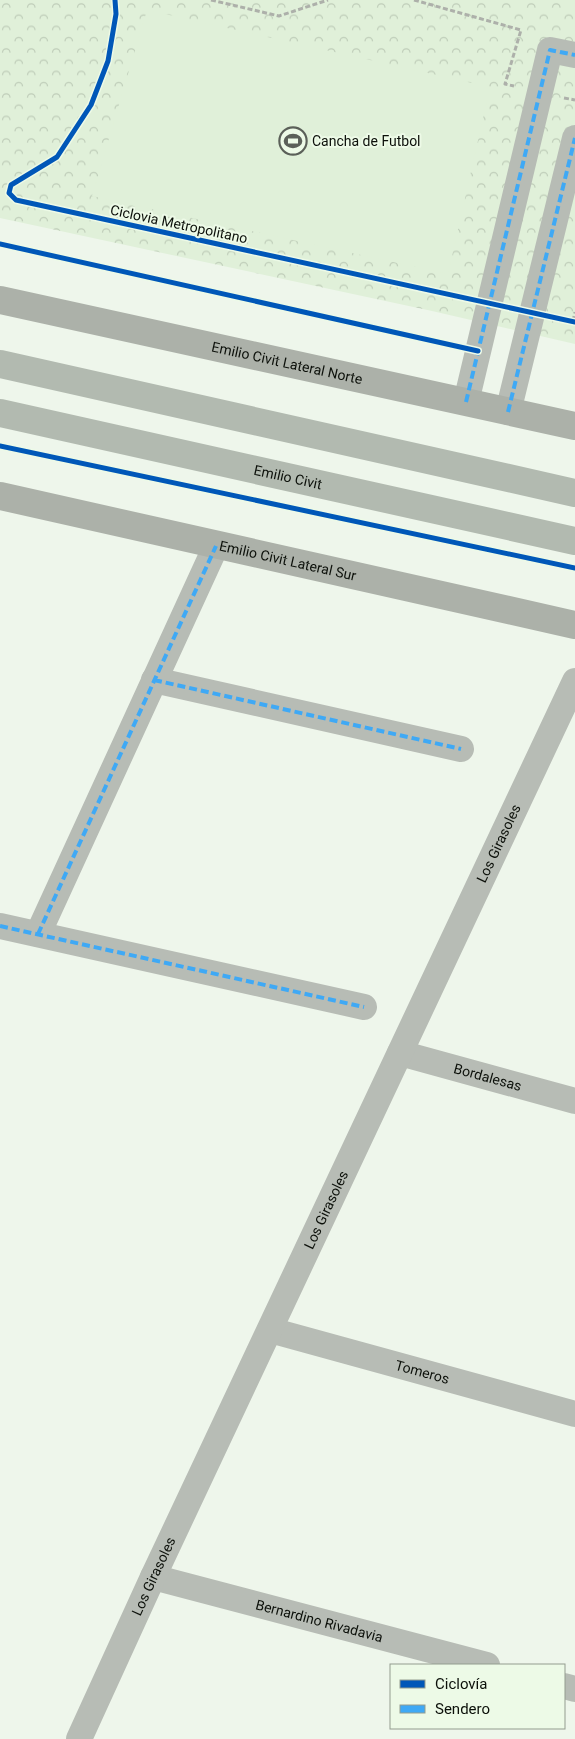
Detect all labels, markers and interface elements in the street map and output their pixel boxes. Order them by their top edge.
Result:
sports icon: Cancha de Futbol [278,126,308,156]
place label: Cancha de Futbol [312,133,421,149]
street label: Ciclovia Metropolitano [109,202,249,246]
street label: Emilio Civit Lateral Norte [210,339,364,387]
street label: Emilio Civit [252,462,324,493]
street label: Emilio Civit Lateral Sur [218,537,358,584]
street label: Los Girasoles [473,802,524,885]
street label: Bordalesas [452,1060,524,1094]
street label: Los Girasoles [301,1168,351,1251]
street label: Tomeros [394,1357,451,1387]
street label: Los Girasoles [129,1535,179,1618]
street label: Bernardino Rivadavia [254,1596,385,1645]
legend [390,1664,565,1729]
text: Ciclovía [435,1675,488,1693]
text: Sendero [435,1700,490,1718]

